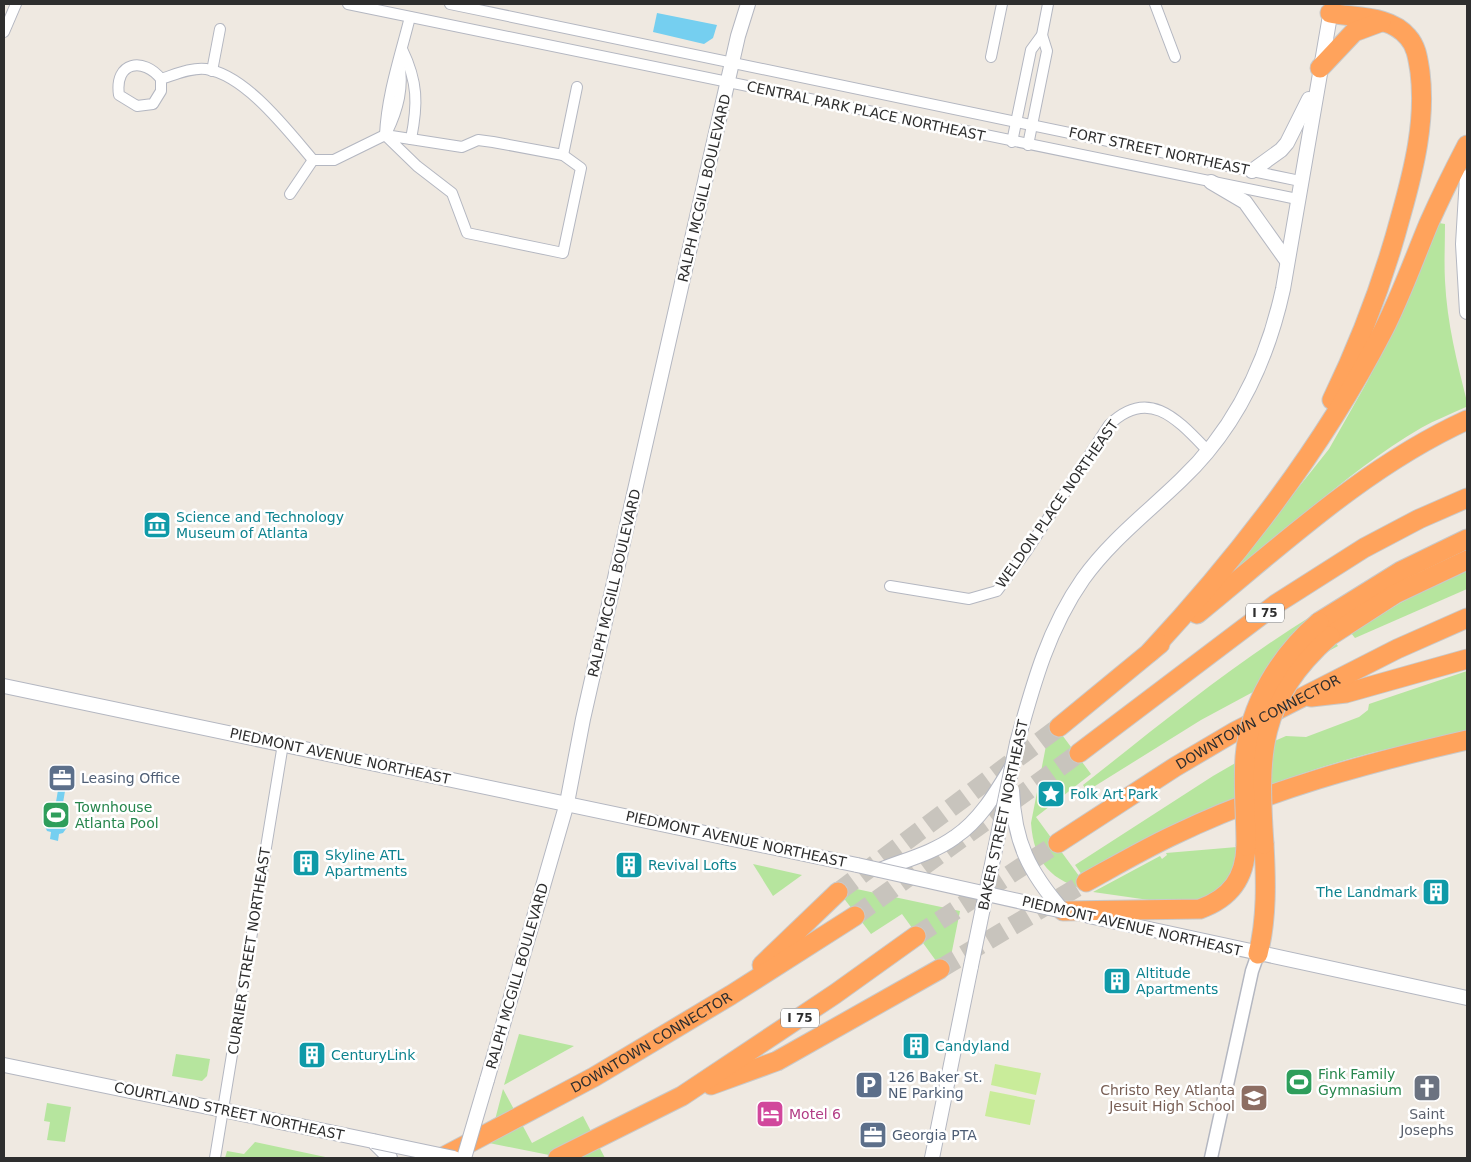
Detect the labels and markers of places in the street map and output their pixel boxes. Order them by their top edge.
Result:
place label: Science and Technology Museum of Atlanta [176,509,344,541]
museum icon: Science and Technology Museum of Atlanta [142,510,172,540]
office icon: Leasing Office [47,763,77,793]
place label: Leasing Office [81,770,180,786]
place icon: Folk Art Park [1036,779,1066,809]
place label: Folk Art Park [1070,786,1159,802]
place label: Townhouse Atlanta Pool [74,799,159,831]
sports icon: Townhouse Atlanta Pool [41,800,71,830]
place label: Skyline ATL Apartments [325,847,407,879]
building icon: Skyline ATL Apartments [291,848,321,878]
building icon: Revival Lofts [614,850,644,880]
place label: Revival Lofts [648,857,737,873]
building icon: The Landmark [1421,877,1451,907]
place label: The Landmark [1315,884,1418,900]
place label: Altitude Apartments [1136,965,1218,997]
building icon: Altitude Apartments [1102,966,1132,996]
building icon: Candyland [901,1031,931,1061]
place label: Candyland [935,1038,1010,1054]
building icon: CenturyLink [297,1040,327,1070]
place label: CenturyLink [331,1047,416,1063]
place label: Fink Family Gymnasium [1318,1066,1402,1098]
sports icon: Fink Family Gymnasium [1284,1067,1314,1097]
place label: 126 Baker St. NE Parking [888,1069,983,1101]
parking icon: 126 Baker St. NE Parking [854,1070,884,1100]
church icon: Saint Josephs [1412,1073,1442,1103]
place label: Christo Rey Atlanta Jesuit High School [1100,1082,1235,1114]
school or university icon: Christo Rey Atlanta Jesuit High School [1239,1083,1269,1113]
hotel icon: Motel 6 [755,1099,785,1129]
place label: Motel 6 [789,1106,841,1122]
place label: Saint Josephs [1399,1106,1454,1138]
office icon: Georgia PTA [858,1120,888,1150]
place label: Georgia PTA [892,1127,977,1143]

